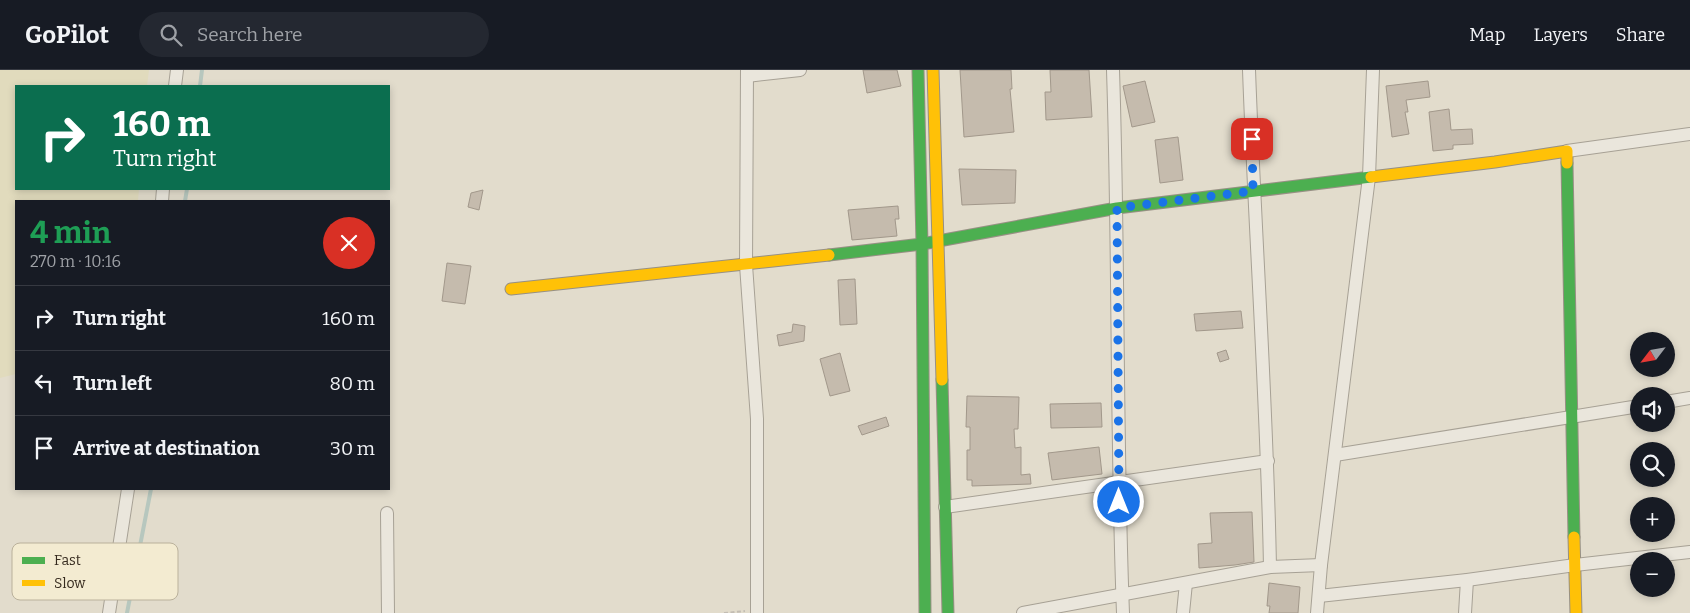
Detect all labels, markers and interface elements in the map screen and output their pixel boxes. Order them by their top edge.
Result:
search box [139,12,489,57]
text: GoPilot [25,21,109,49]
icon: search [157,21,185,49]
text: Search here [197,23,303,46]
text: Map [1469,24,1505,46]
text: Layers [1533,24,1588,46]
text: Share [1616,24,1665,46]
text: 160 m [113,103,211,145]
icon: right [30,105,95,170]
pin [1231,118,1273,160]
icon: arrive [1238,125,1266,153]
text: Turn right [113,145,216,172]
text: 4 min [30,215,111,251]
button: close [323,217,375,269]
text: 270 m · 10:16 [30,252,121,271]
icon: right [30,304,58,332]
text: Turn right [73,307,166,330]
text: 160 m [322,307,375,330]
north arrow [1630,332,1675,378]
map controls [1630,332,1675,597]
icon: left [30,369,58,397]
text: Turn left [73,372,152,395]
text: 80 m [329,372,375,395]
button: sound [1630,387,1675,432]
icon: arrive [30,434,58,462]
text: Arrive at destination [73,437,260,460]
text: 30 m [330,437,375,460]
button: search [1630,442,1675,487]
position arrow [1092,475,1144,527]
button: + [1630,497,1675,542]
legend [12,543,178,600]
text: Fast [54,552,81,569]
button: − [1630,552,1675,597]
text: Slow [54,575,86,592]

